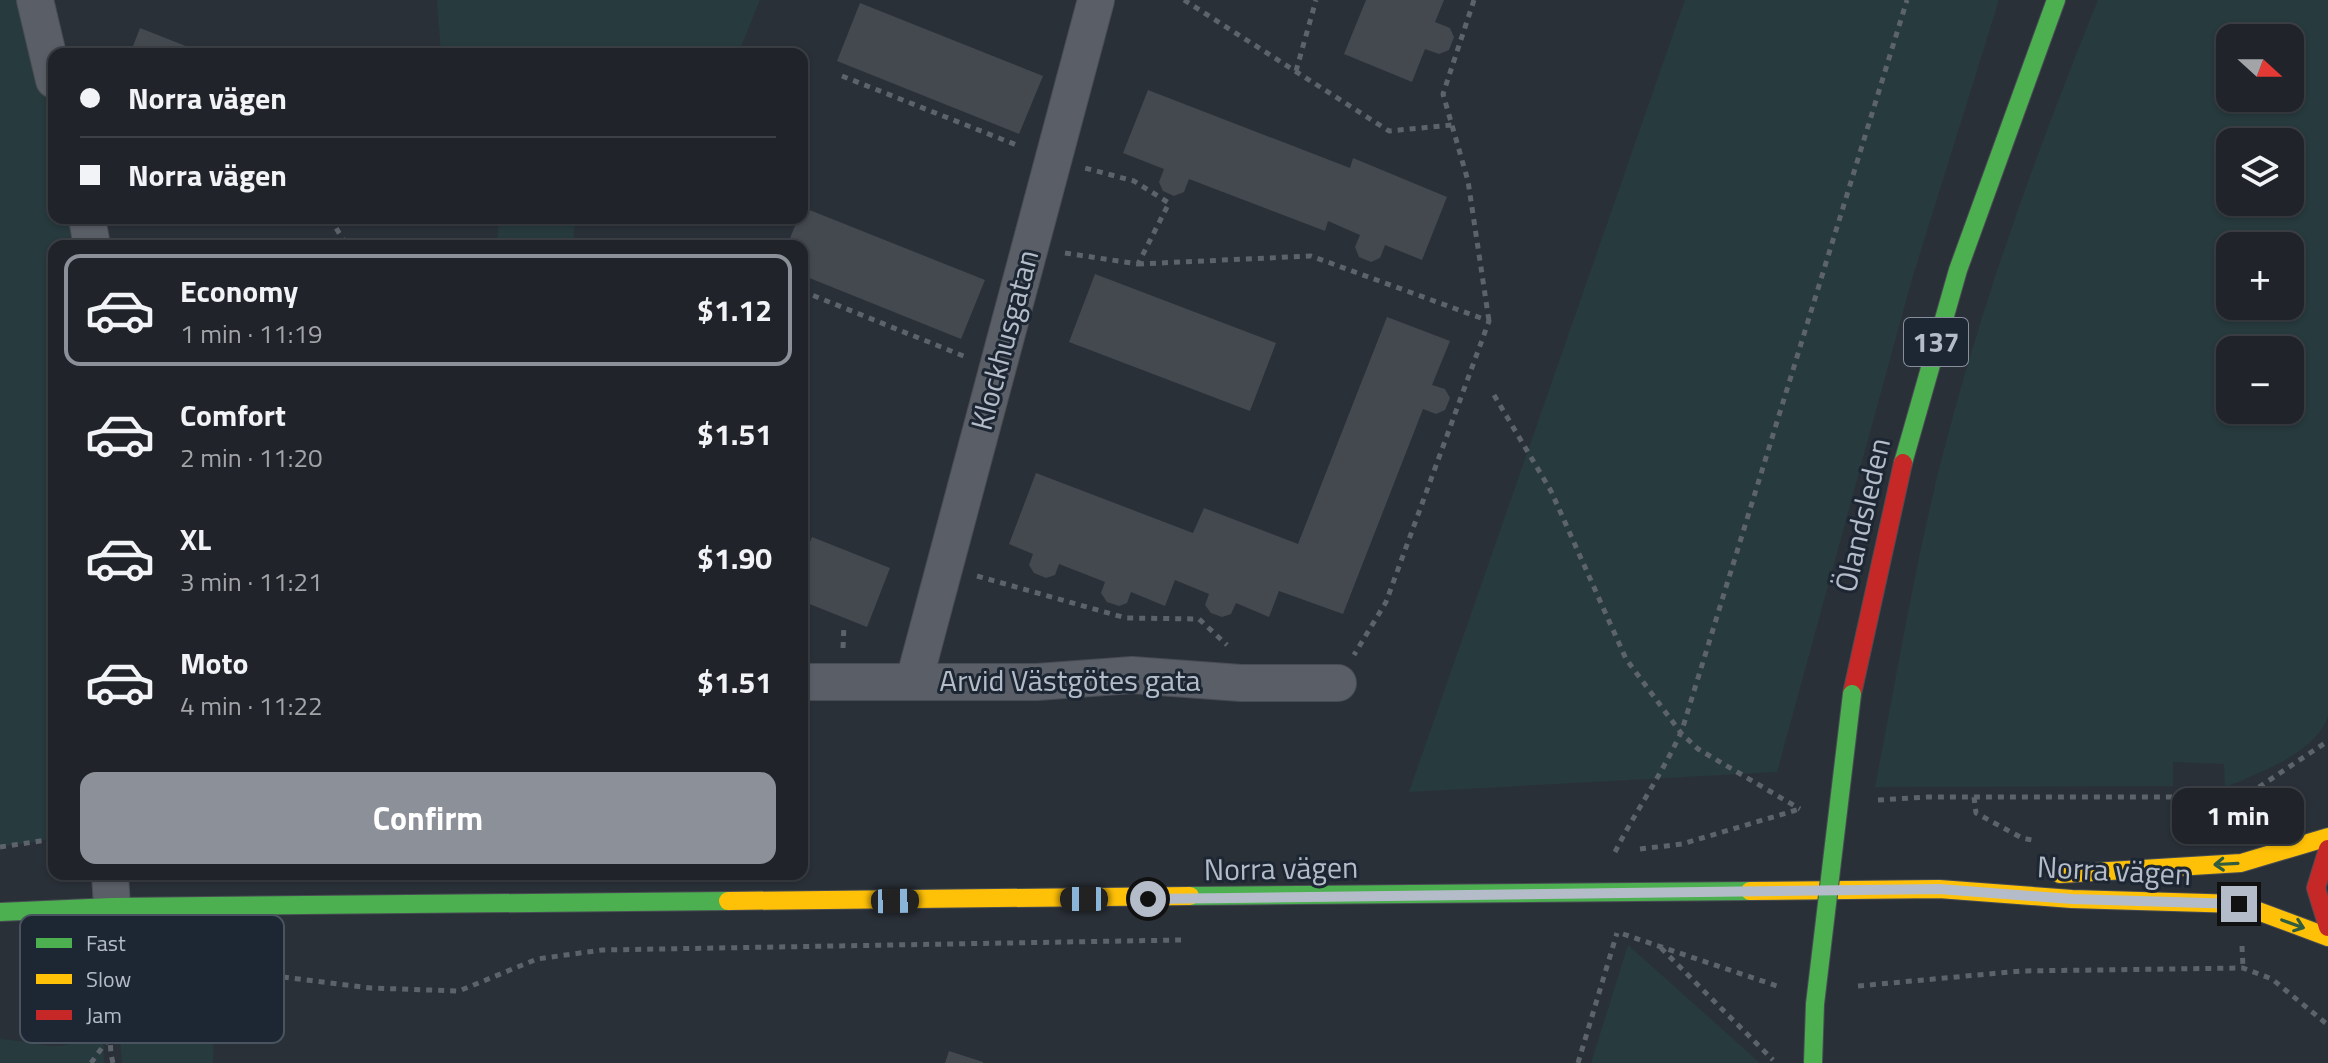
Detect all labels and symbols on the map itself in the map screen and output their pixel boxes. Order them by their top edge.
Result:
north arrow [2216,24,2304,112]
street label: Klockhusgatan [958,244,1050,435]
road number: 137 [1904,318,1968,366]
street label: Ölandsleden [1822,433,1902,596]
street label: Arvid Västgötes gata [939,657,1201,703]
callout: 1 min [2173,788,2305,844]
street label: Norra vägen [2036,843,2192,897]
street label: Norra vägen [1203,844,1359,892]
one-way arrow [2213,857,2240,872]
route start [1130,881,1166,917]
route end [2221,886,2257,922]
car [1060,887,1108,911]
car [871,889,919,913]
legend [20,915,284,1043]
one-way arrow [2280,918,2305,933]
text: Fast [86,926,126,960]
text: Slow [86,962,132,996]
text: Jam [86,998,122,1032]

